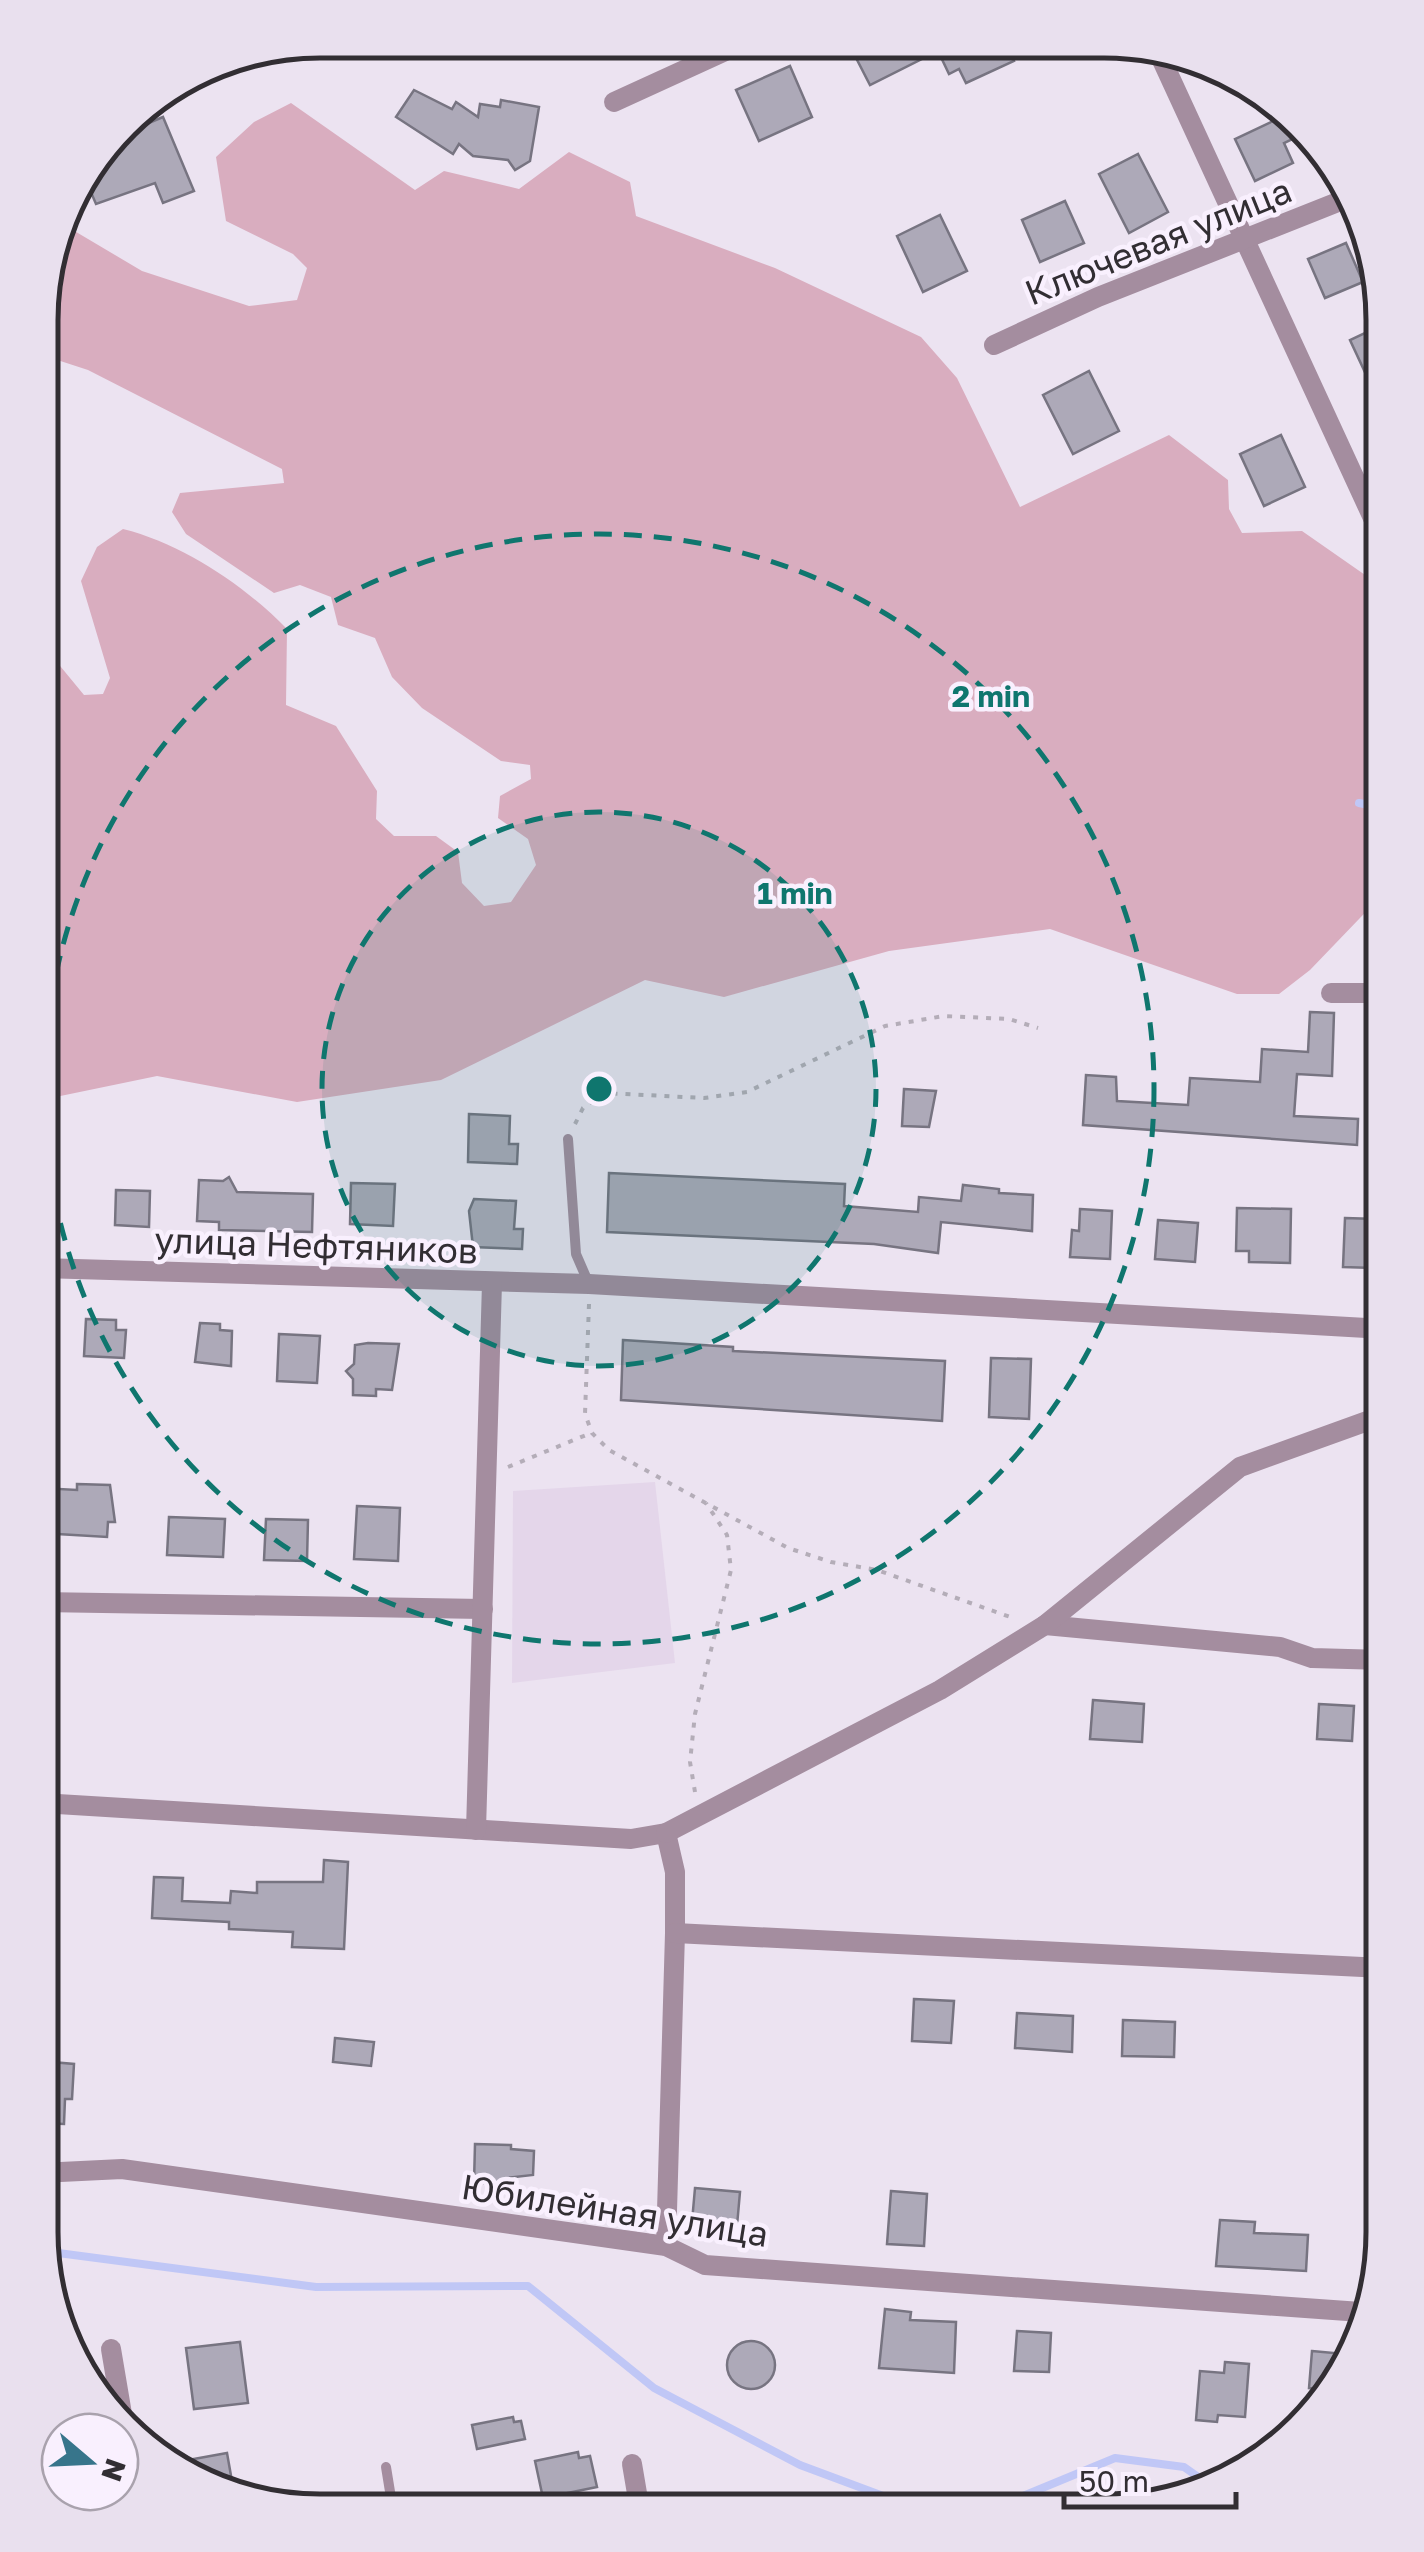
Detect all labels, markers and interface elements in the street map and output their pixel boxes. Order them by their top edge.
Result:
street label: Ключевая улица [1019,168,1297,314]
text: 2 min [952,678,1030,714]
text: 1 min [757,875,833,911]
centre of rings [581,1071,617,1107]
street label: улица Нефтяников [154,1218,478,1272]
street label: Юбилейная улица [459,2165,771,2255]
north arrow [40,2412,140,2512]
scale bar [1064,2447,1236,2509]
text: N [95,2455,133,2486]
text: 50 m [1079,2463,1149,2499]

